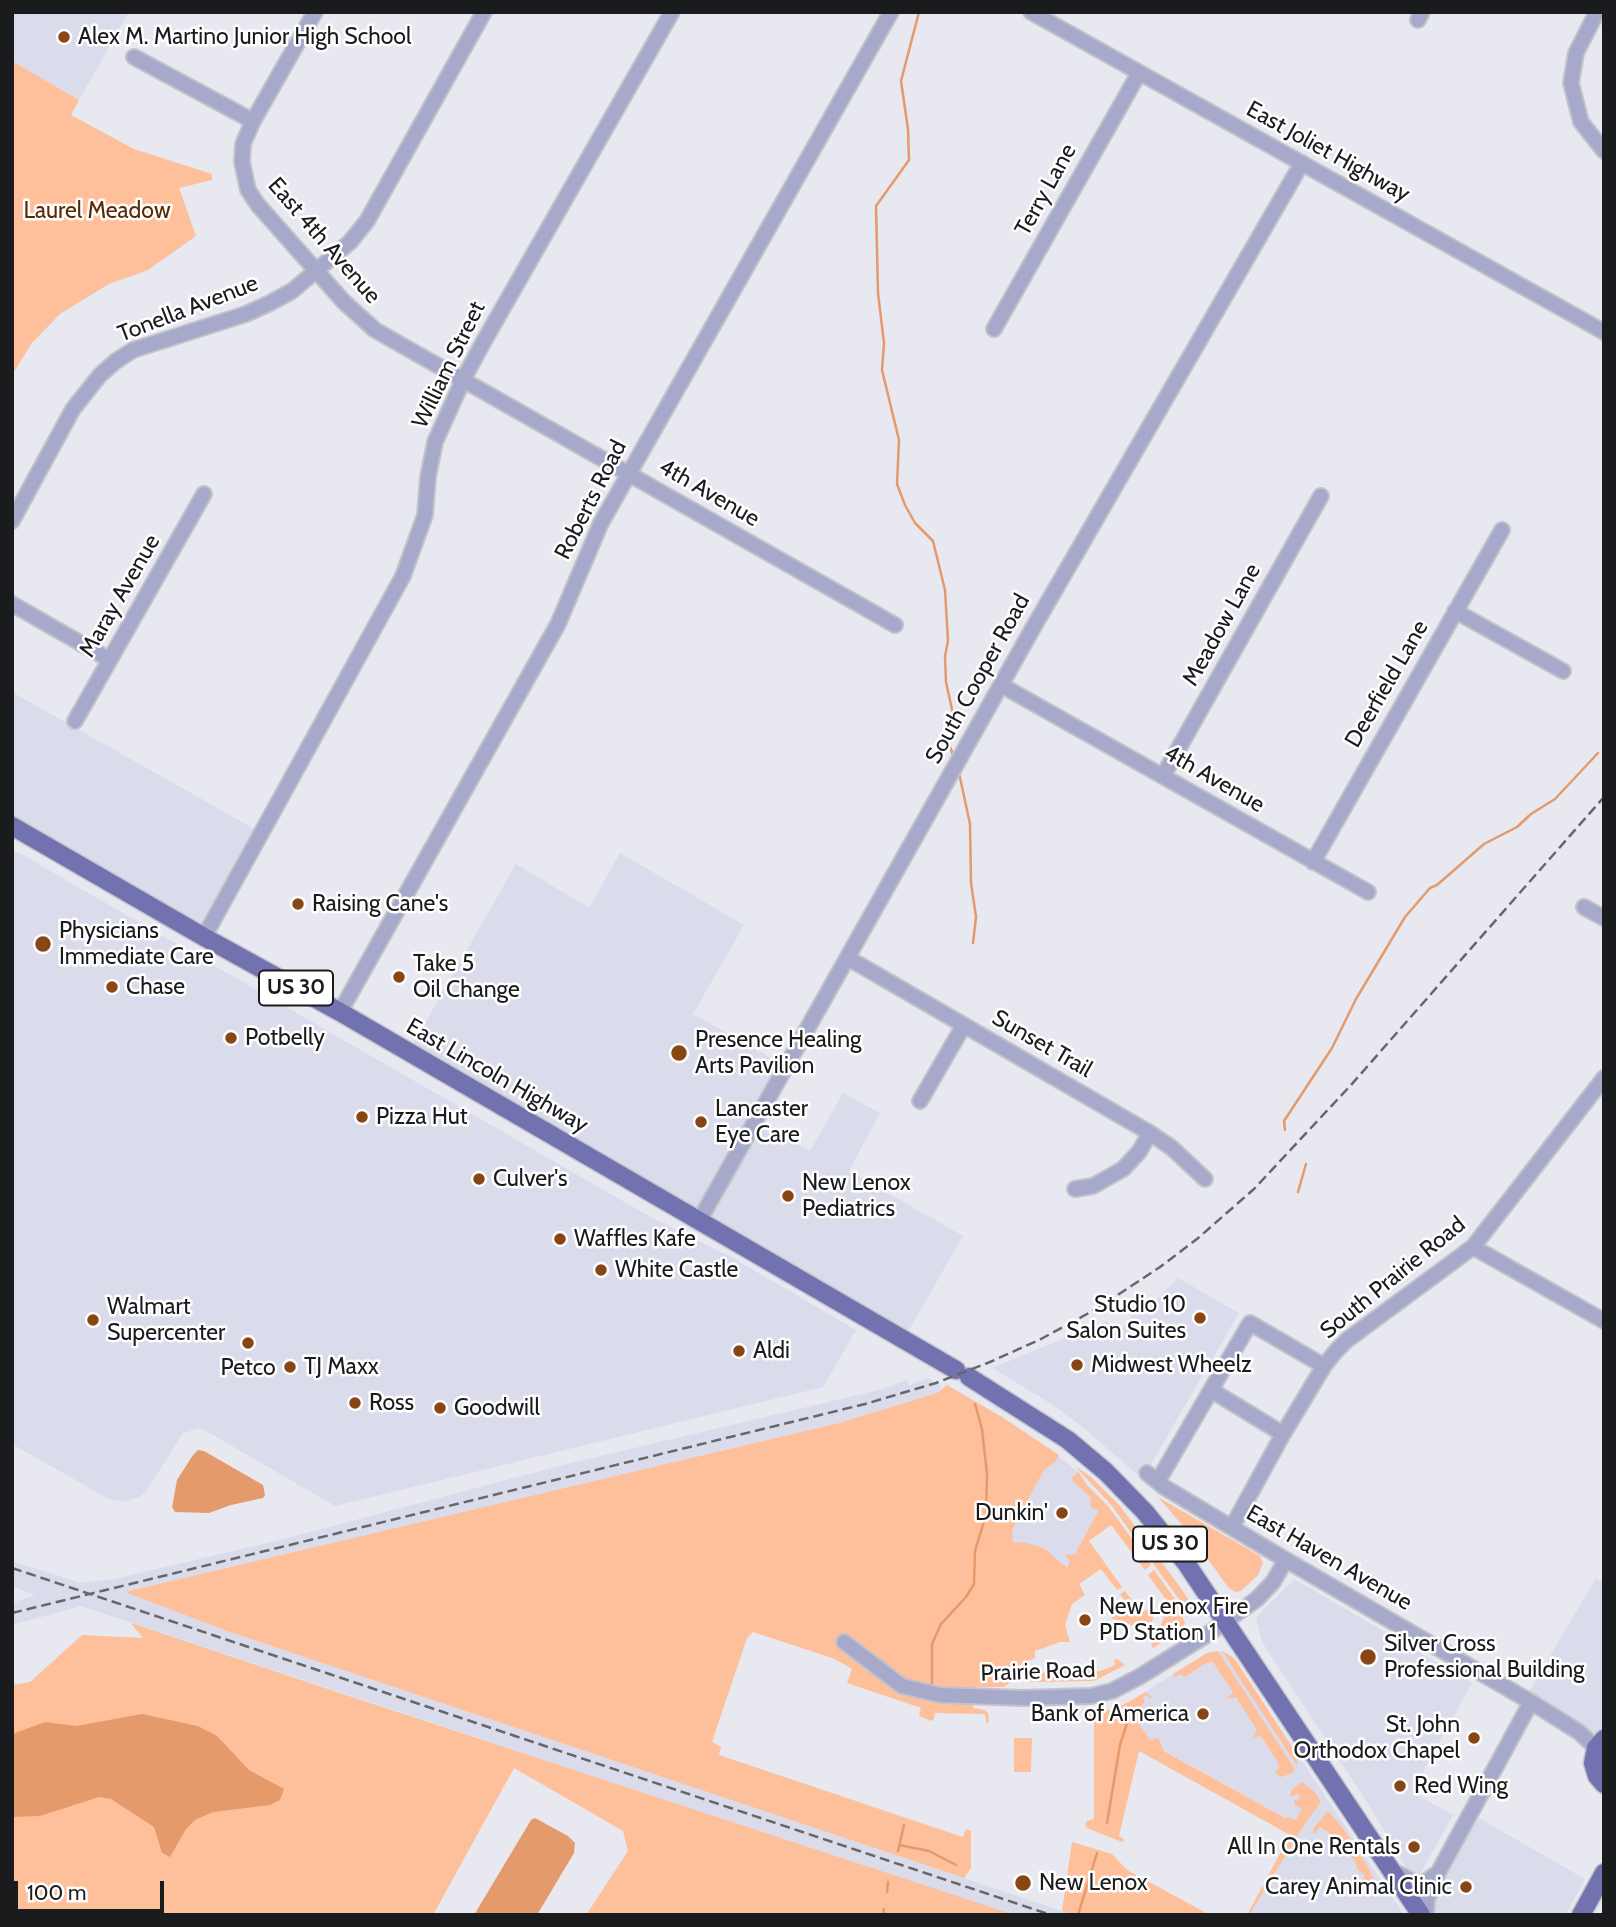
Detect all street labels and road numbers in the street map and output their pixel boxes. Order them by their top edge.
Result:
street label: East Joliet Highway [1241,96,1415,208]
street label: Terry Lane [1010,139,1082,241]
street label: East 4th Avenue [262,172,386,310]
street label: Tonella Avenue [114,270,262,348]
street label: William Street [406,297,492,433]
street label: Roberts Road [549,436,633,564]
street label: 4th Avenue [654,453,764,533]
street label: Maray Avenue [74,530,166,662]
street label: Meadow Lane [1177,559,1267,691]
street label: South Cooper Road [920,589,1036,769]
street label: Deerfield Lane [1340,616,1434,752]
street label: 4th Avenue [1159,739,1269,819]
road number: US 30 [259,970,333,1006]
street label: Sunset Trail [987,1004,1097,1084]
street label: East Lincoln Highway [401,1013,593,1139]
street label: South Prairie Road [1315,1211,1471,1345]
street label: East Haven Avenue [1241,1499,1417,1617]
road number: US 30 [1133,1526,1207,1562]
street label: Prairie Road [980,1656,1096,1688]

